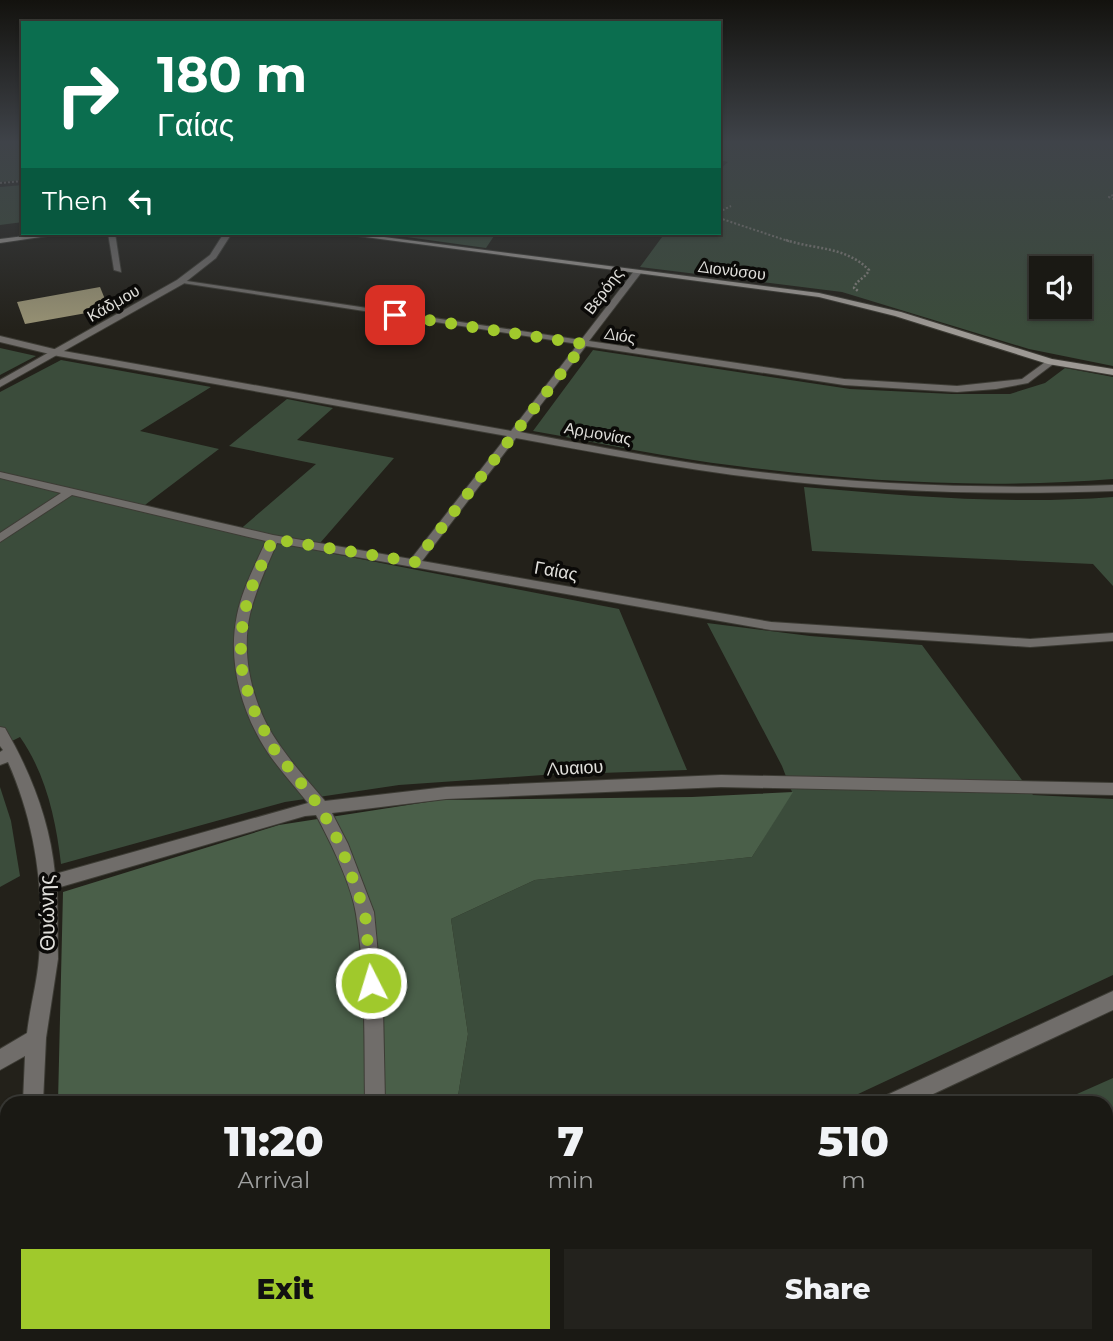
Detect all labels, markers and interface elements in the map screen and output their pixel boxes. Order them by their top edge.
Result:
text: 180 m [157,45,307,104]
icon: right [42,49,133,140]
text: Γαίας [157,105,234,144]
icon: left [122,182,160,220]
text: Then [42,185,108,217]
map controls [1029,256,1092,319]
button: sound [1029,256,1092,319]
street label: Διονύσου [697,257,767,284]
street label: Βερόης [580,264,627,318]
street label: Κάδμου [84,281,143,326]
pin [365,285,425,345]
icon: arrive [376,296,414,334]
street label: Διός [603,324,637,347]
street label: Αρμονίας [563,418,633,449]
street label: Γαίας [533,556,580,586]
street label: Λυαιου [546,756,604,780]
street label: Θυώνης [33,875,60,951]
position arrow [334,946,408,1020]
text: 11:20 [224,1115,324,1167]
text: 7 [557,1115,584,1167]
text: 510 [818,1115,889,1167]
text: Arrival [238,1166,310,1194]
text: min [548,1166,594,1194]
text: m [841,1166,866,1194]
button: Exit [21,1249,550,1329]
button: Share [564,1249,1092,1329]

